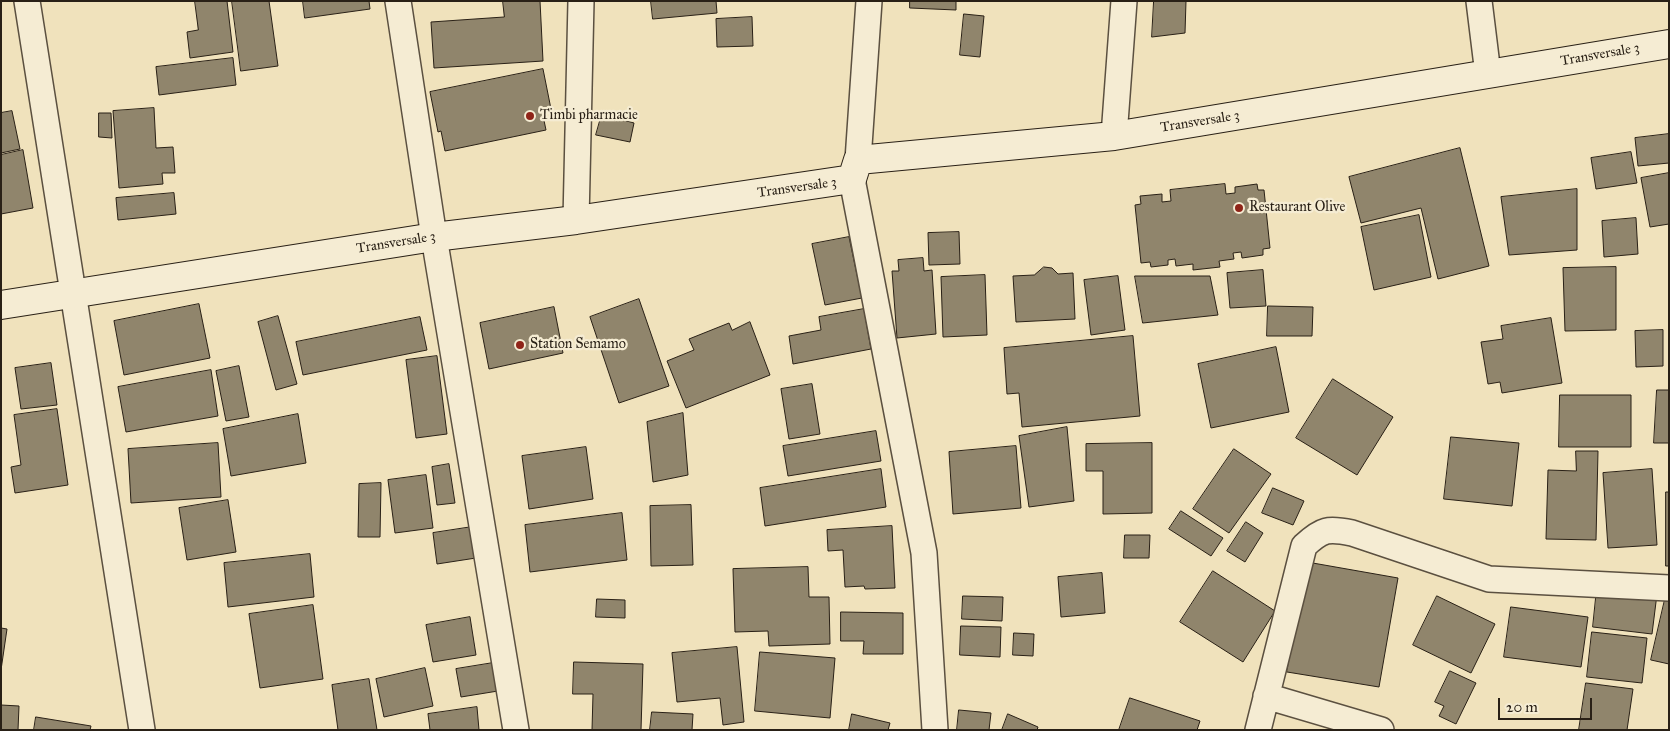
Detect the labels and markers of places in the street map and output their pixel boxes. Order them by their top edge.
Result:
place label: Timbi pharmacie [540,108,638,124]
marker: Timbi pharmacie [524,110,536,122]
place label: Restaurant Olive [1249,200,1345,216]
marker: Restaurant Olive [1233,202,1245,214]
place label: Station Semamo [530,337,626,353]
marker: Station Semamo [514,339,526,351]

